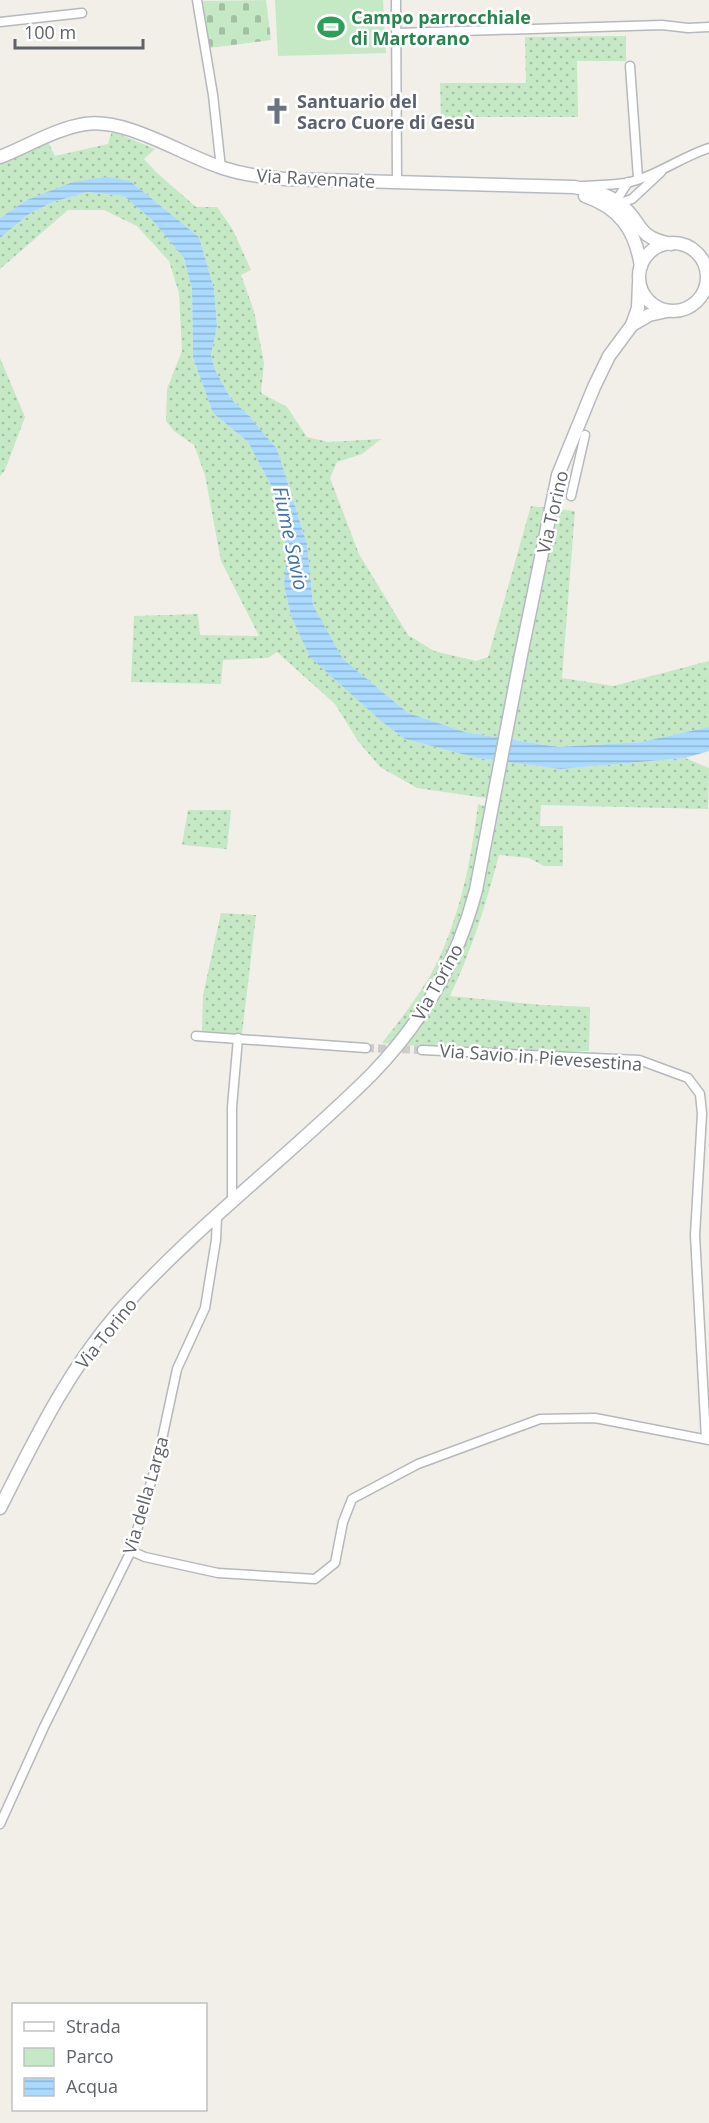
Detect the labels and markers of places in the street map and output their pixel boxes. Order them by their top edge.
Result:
place label: Campo parrocchiale di Martorano [351,5,531,50]
sports icon: Campo parrocchiale di Martorano [316,12,346,42]
place label: Santuario del Sacro Cuore di Gesù [297,89,475,134]
church icon: Santuario del Sacro Cuore di Gesù [262,96,292,126]

